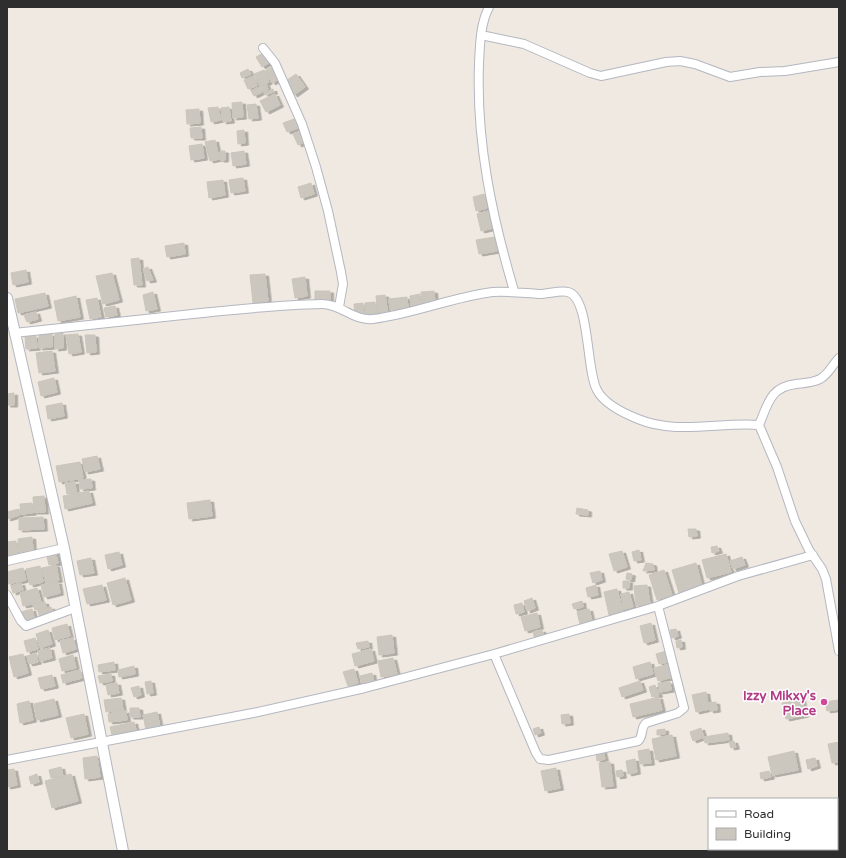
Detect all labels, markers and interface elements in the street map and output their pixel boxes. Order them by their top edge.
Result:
place label: Izzy Mikxy's Place [743,688,817,719]
marker: Izzy Mikxy's Place [819,697,829,707]
legend [708,798,838,850]
text: Road [744,807,774,821]
text: Building [744,827,791,841]

